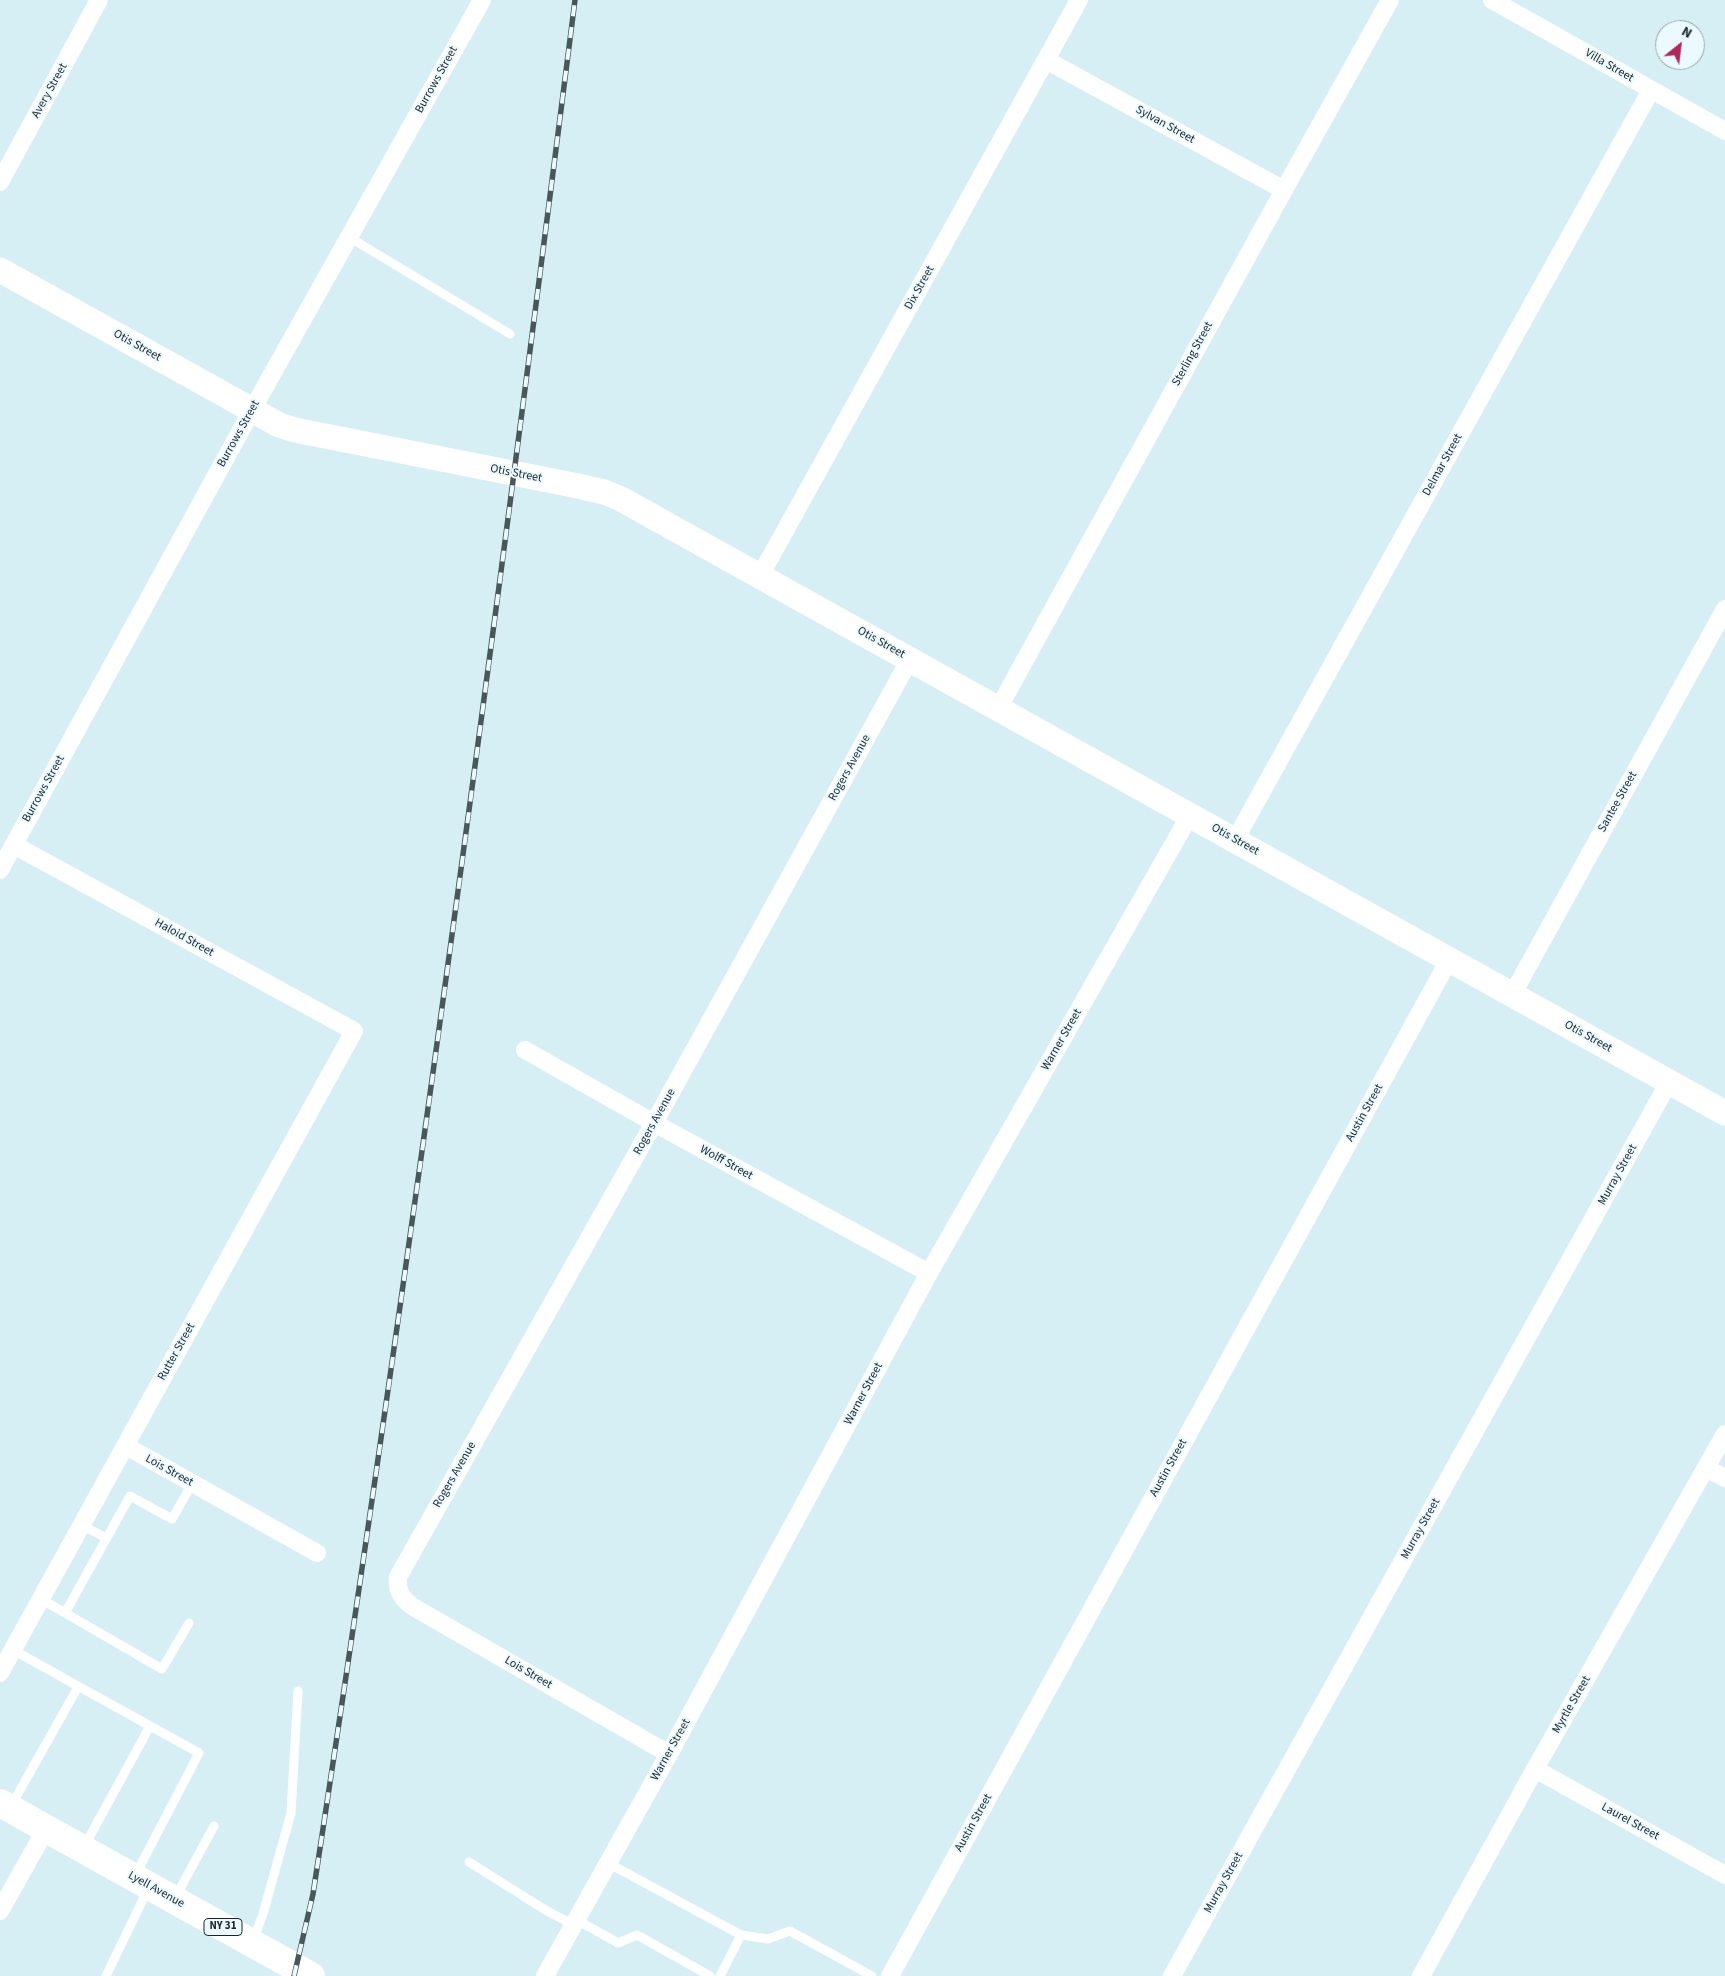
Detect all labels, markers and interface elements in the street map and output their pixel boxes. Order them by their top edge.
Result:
north arrow [1655,20,1705,70]
text: N [1678,22,1696,44]
street label: Burrows Street [413,44,461,116]
street label: Villa Street [1582,46,1636,86]
street label: Avery Street [29,61,71,121]
street label: Sylvan Street [1133,103,1197,147]
street label: Dix Street [902,263,938,313]
street label: Sterling Street [1169,319,1217,389]
street label: Otis Street [111,327,163,365]
street label: Burrows Street [215,398,263,470]
street label: Delmar Street [1420,431,1466,499]
street label: Otis Street [489,462,543,486]
street label: Otis Street [855,624,907,662]
street label: Rogers Avenue [826,732,874,804]
street label: Burrows Street [20,753,68,825]
street label: Santee Street [1595,769,1641,835]
street label: Otis Street [1209,821,1261,859]
street label: Haloid Street [152,916,216,960]
street label: Warner Street [1039,1007,1085,1073]
street label: Otis Street [1562,1018,1614,1056]
street label: Austin Street [1343,1082,1387,1144]
street label: Rogers Avenue [631,1086,679,1158]
street label: Murray Street [1595,1142,1641,1208]
street label: Wolff Street [697,1143,755,1183]
street label: Rutter Street [155,1321,199,1383]
street label: Warner Street [842,1360,886,1428]
street label: Austin Street [1147,1437,1191,1499]
street label: Rogers Avenue [430,1440,480,1510]
street label: Lois Street [142,1452,196,1490]
street label: Murray Street [1398,1496,1444,1562]
street label: Lois Street [502,1654,554,1692]
street label: Myrtle Street [1550,1674,1594,1736]
street label: Warner Street [648,1717,694,1783]
street label: Austin Street [952,1792,996,1854]
street label: Laurel Street [1599,1800,1661,1844]
street label: Murray Street [1201,1850,1247,1916]
street label: Lyell Avenue [125,1869,187,1911]
road number: NY 31 [204,1918,242,1935]

